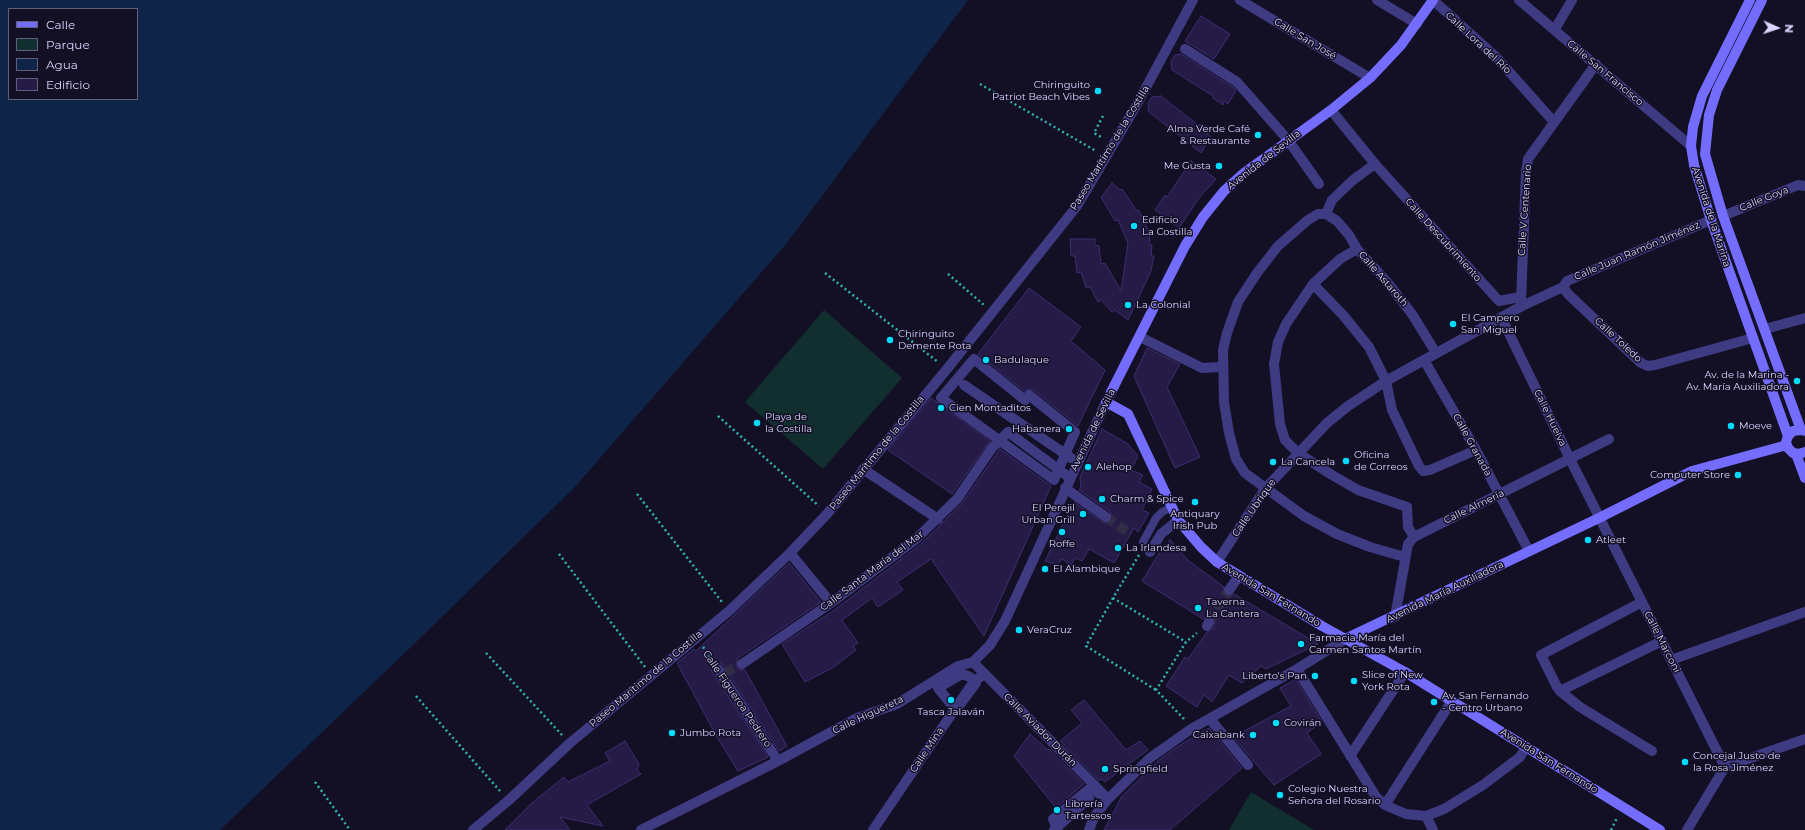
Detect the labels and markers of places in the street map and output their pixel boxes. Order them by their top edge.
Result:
place label: Chiringuito Patriot Beach Vibes [992,79,1090,102]
marker: Chiringuito Patriot Beach Vibes [1093,86,1103,96]
place label: Alma Verde Café & Restaurante [1167,123,1250,146]
marker: Alma Verde Café & Restaurante [1253,130,1263,140]
place label: Me Gusta [1164,160,1211,172]
marker: Me Gusta [1214,161,1224,171]
place label: Edificio La Costilla [1142,214,1192,238]
marker: Edificio La Costilla [1129,221,1139,231]
place label: La Colonial [1136,299,1191,311]
marker: La Colonial [1123,300,1133,310]
place label: El Campero San Miguel [1461,312,1519,336]
marker: El Campero San Miguel [1448,319,1458,329]
place label: Chiringuito Demente Rota [898,328,972,352]
marker: Chiringuito Demente Rota [885,335,895,345]
place label: Badulaque [994,354,1049,366]
marker: Badulaque [981,355,991,365]
place label: Av. de la Marina - Av. María Auxiliadora [1686,369,1789,392]
marker: Av. de la Marina - Av. María Auxiliadora [1792,376,1802,386]
place label: Cien Montaditos [949,402,1031,414]
marker: Cien Montaditos [936,403,946,413]
place label: Playa de la Costilla [765,411,812,434]
marker: Playa de la Costilla [752,418,762,428]
place label: Moeve [1739,420,1772,432]
marker: Moeve [1726,421,1736,431]
place label: Habanera [1012,423,1061,435]
marker: Habanera [1064,424,1074,434]
place label: Oficina de Correos [1354,449,1408,472]
place label: La Cancela [1281,456,1335,468]
marker: Oficina de Correos [1341,456,1351,466]
marker: La Cancela [1268,457,1278,467]
place label: Alehop [1096,461,1132,473]
marker: Alehop [1083,462,1093,472]
place label: Computer Store [1650,469,1730,481]
marker: Computer Store [1733,470,1743,480]
place label: Charm & Spice [1110,493,1183,505]
marker: Charm & Spice [1097,494,1107,504]
marker: Antiquary Irish Pub [1190,497,1200,507]
place label: El Perejil Urban Grill [1021,502,1075,526]
place label: Antiquary Irish Pub [1170,508,1220,532]
marker: El Perejil Urban Grill [1078,509,1088,519]
marker: Roffe [1057,527,1067,537]
place label: Atleet [1596,534,1626,546]
marker: Atleet [1583,535,1593,545]
place label: Roffe [1049,538,1075,550]
place label: La Irlandesa [1126,542,1186,554]
marker: La Irlandesa [1113,543,1123,553]
place label: El Alambique [1053,563,1120,575]
marker: El Alambique [1040,564,1050,574]
place label: Taverna La Cantera [1206,596,1259,620]
marker: Taverna La Cantera [1193,603,1203,613]
place label: VeraCruz [1027,624,1072,636]
marker: VeraCruz [1014,625,1024,635]
place label: Farmacia María del Carmen Santos Martín [1309,632,1421,656]
marker: Farmacia María del Carmen Santos Martín [1296,639,1306,649]
place label: Slice of New York Rota [1362,669,1423,692]
place label: Liberto's Pan [1242,670,1307,682]
marker: Liberto's Pan [1310,671,1320,681]
marker: Slice of New York Rota [1349,676,1359,686]
place label: Av. San Fernando - Centro Urbano [1442,690,1529,714]
marker: Tasca Jalaván [946,695,956,705]
marker: Av. San Fernando - Centro Urbano [1429,697,1439,707]
place label: Tasca Jalaván [917,706,985,718]
place label: Covirán [1284,717,1321,729]
marker: Covirán [1271,718,1281,728]
place label: Jumbo Rota [680,727,741,739]
marker: Jumbo Rota [667,728,677,738]
place label: Caixabank [1193,729,1245,741]
marker: Caixabank [1248,730,1258,740]
place label: Concejal Justo de la Rosa Jiménez [1693,750,1781,774]
marker: Concejal Justo de la Rosa Jiménez [1680,757,1690,767]
place label: Springfield [1113,763,1168,775]
marker: Springfield [1100,764,1110,774]
place label: Colegio Nuestra Señora del Rosario [1288,783,1381,806]
marker: Colegio Nuestra Señora del Rosario [1275,790,1285,800]
place label: Librería Tartessos [1065,798,1111,822]
marker: Librería Tartessos [1052,805,1062,815]

